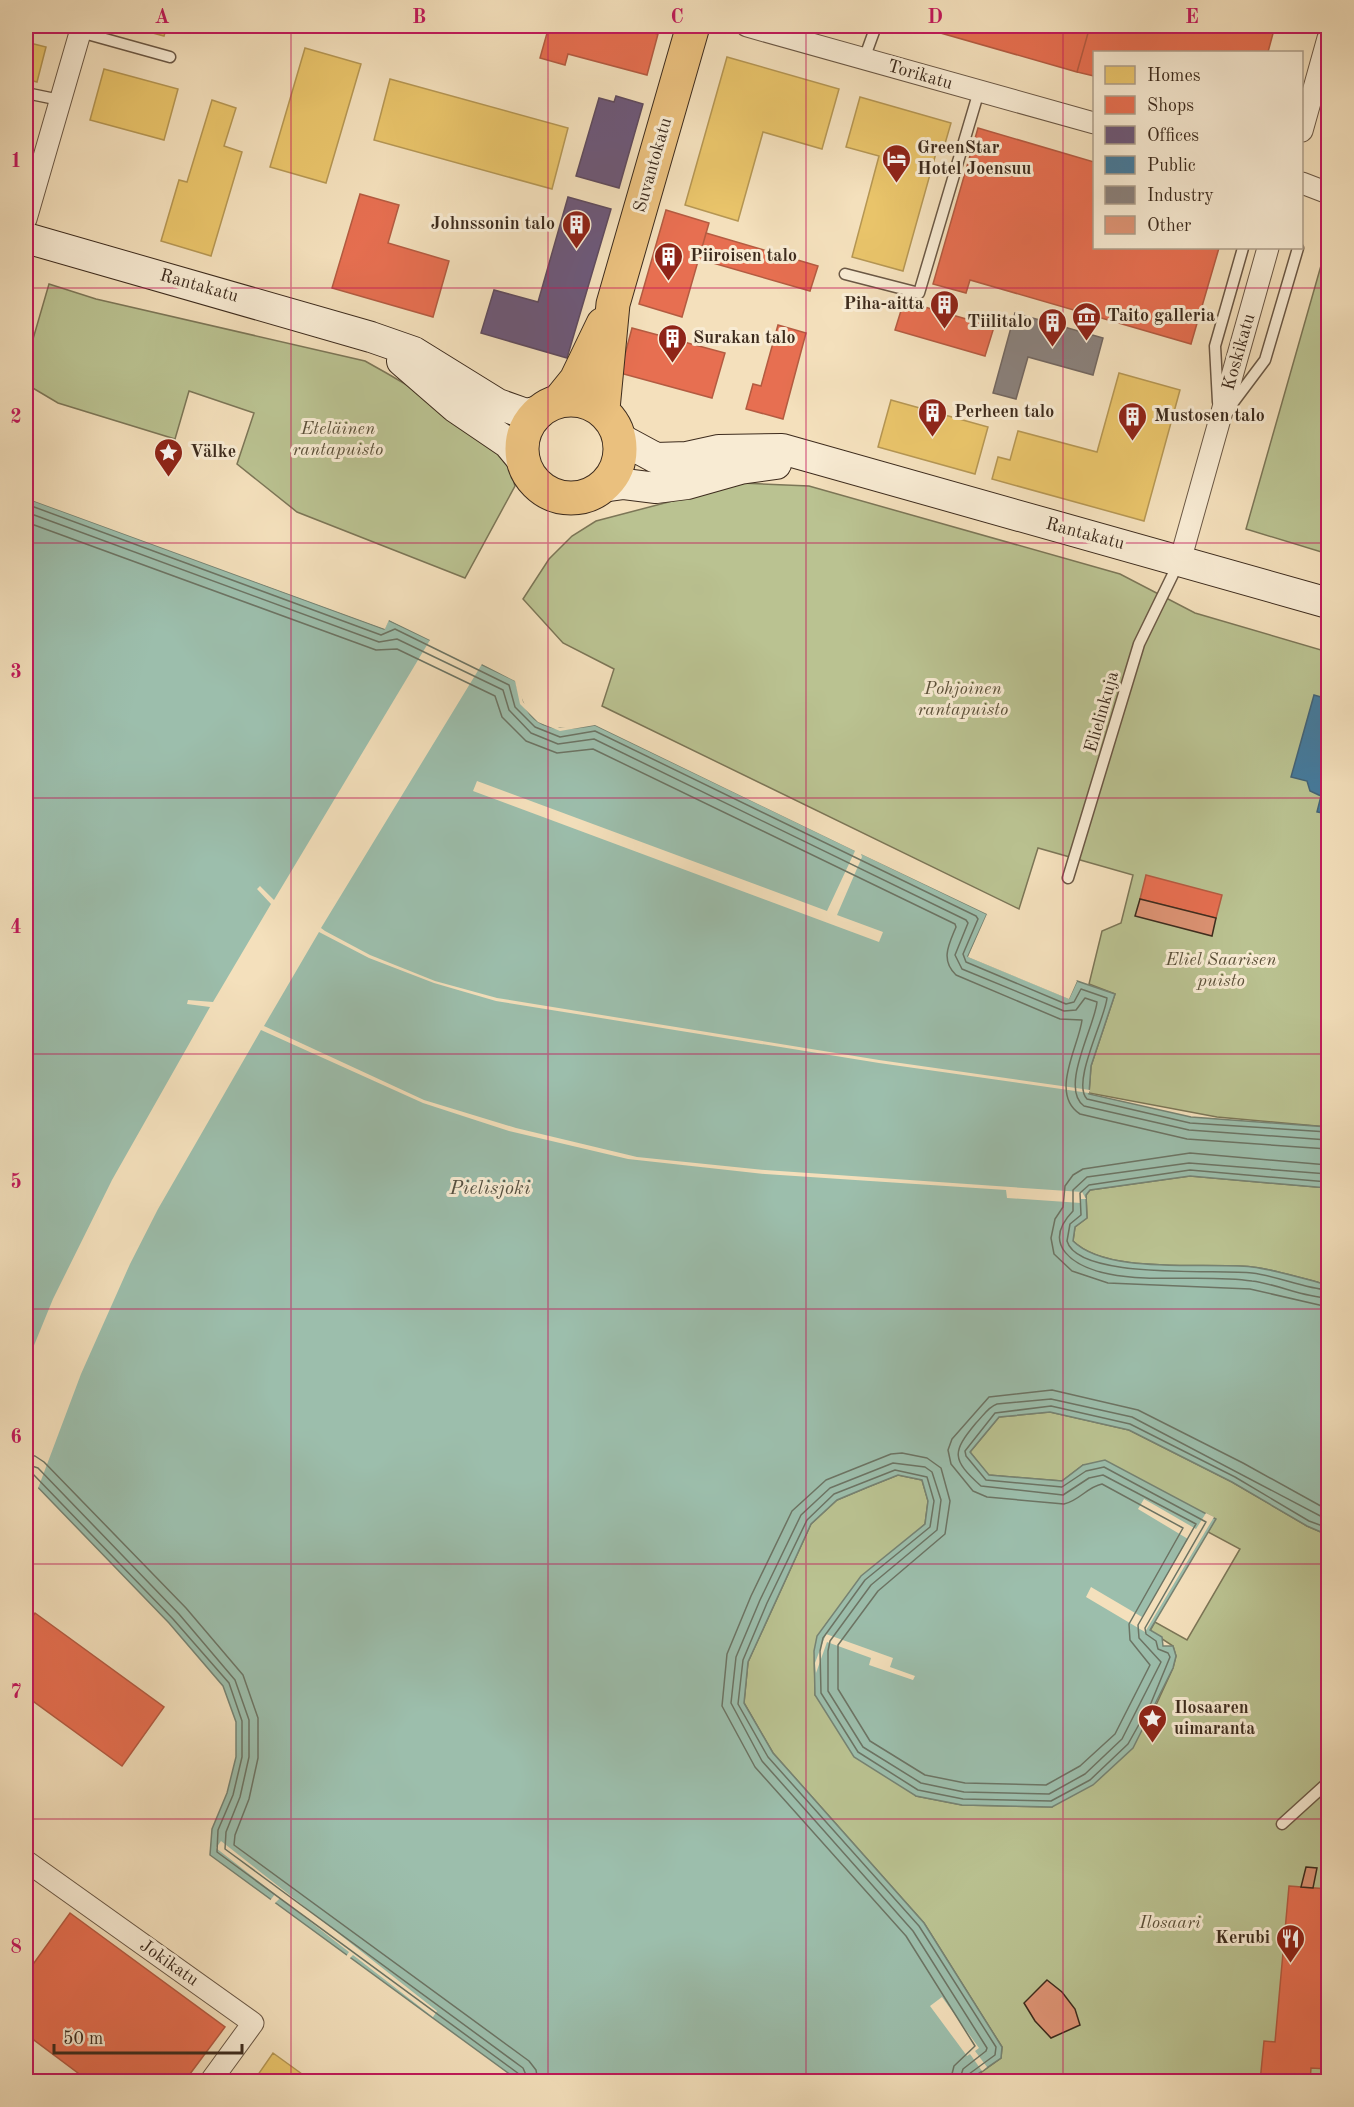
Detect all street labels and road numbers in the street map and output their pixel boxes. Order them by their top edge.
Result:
street label: Torikatu [885,57,955,93]
street label: Suvantokatu [631,115,675,214]
street label: Rantakatu [158,266,241,306]
street label: Koskikatu [1219,311,1259,392]
street label: Rantakatu [1044,515,1127,553]
street label: Elielinkuja [1082,669,1122,755]
street label: Jokikatu [136,1936,202,1990]

